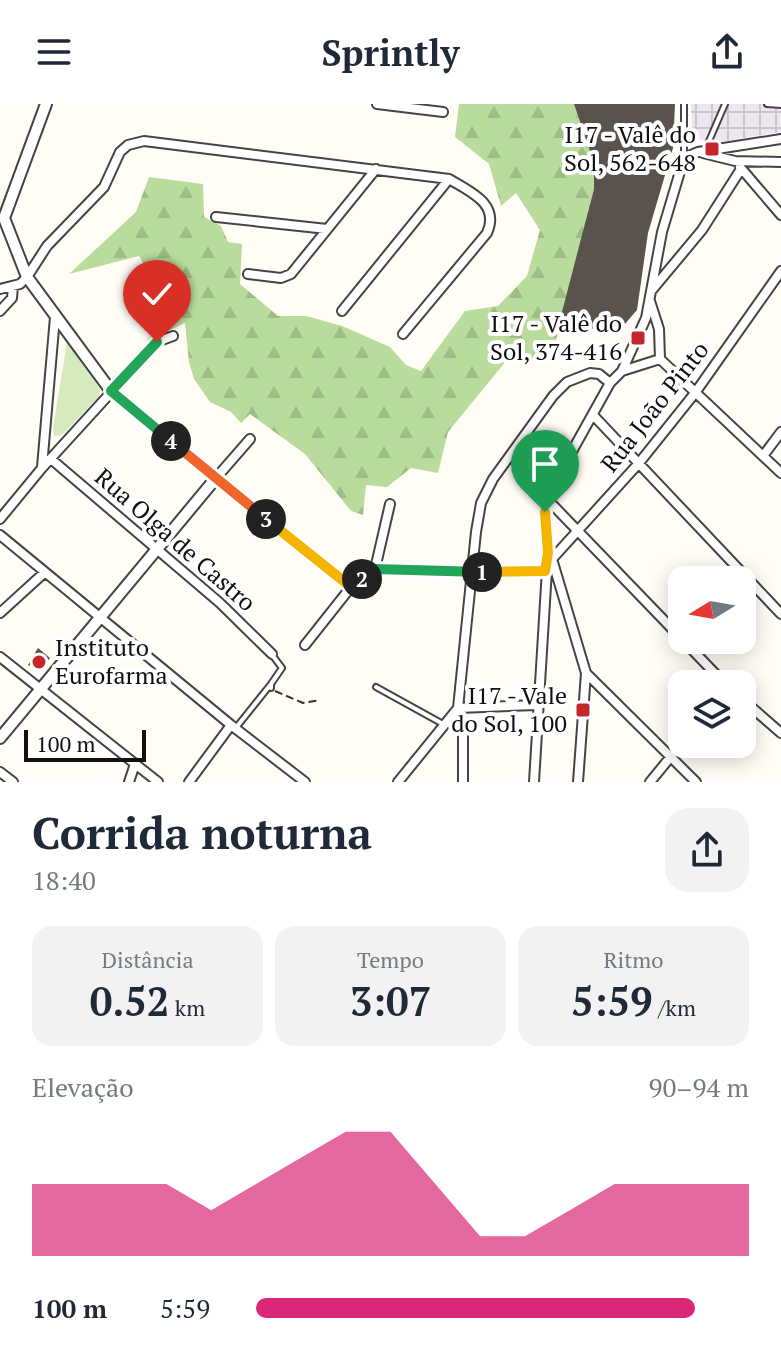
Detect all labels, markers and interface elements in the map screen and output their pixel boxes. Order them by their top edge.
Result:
text: Sprintly [322,29,460,76]
icon: menu [32,30,76,74]
icon: share [705,30,749,74]
place label: I17 - Valê do Sol, 562-648 [564,118,696,178]
marker: I17 - Valê do Sol, 562-648 [703,140,721,158]
pin [123,260,191,342]
icon: check [135,272,179,316]
place label: I17 - Valê do Sol, 374-416 [490,307,622,367]
marker: I17 - Valê do Sol, 374-416 [629,329,647,347]
street label: Rua João Pinto [593,334,715,478]
pin: 4 [151,421,191,461]
text: 4 [165,426,177,455]
pin [511,430,579,512]
icon: arrive [523,442,567,486]
street label: Rua Olga de Castro [88,461,263,618]
pin: 3 [246,499,286,539]
text: 3 [260,504,272,533]
pin: 1 [462,552,502,592]
text: 1 [476,557,488,586]
pin: 2 [342,559,382,599]
text: 2 [356,564,368,593]
north arrow [668,566,756,654]
map controls [668,566,756,758]
place label: Instituto Eurofarma [55,631,168,691]
marker: Instituto Eurofarma [30,653,48,671]
button: layers [668,670,756,758]
place label: I17 - Vale do Sol, 100 [451,679,567,739]
marker: I17 - Vale do Sol, 100 [574,701,592,719]
scale bar [24,726,146,762]
text: 100 m [36,729,96,758]
text: Corrida noturna [32,803,372,862]
button: share [665,808,749,892]
text: 18:40 [32,863,96,897]
text: Distância [101,945,194,974]
text: Tempo [357,945,424,974]
text: Ritmo [604,945,663,974]
text: 0.52 [90,974,169,1027]
text: 3:07 [350,974,431,1027]
text: 5:59 [571,974,653,1027]
text: km [169,993,205,1022]
text: /km [653,993,696,1022]
text: Elevação [32,1070,134,1104]
text: 90–94 m [649,1070,749,1104]
text: 100 m [32,1291,107,1325]
text: 5:59 [160,1291,210,1325]

